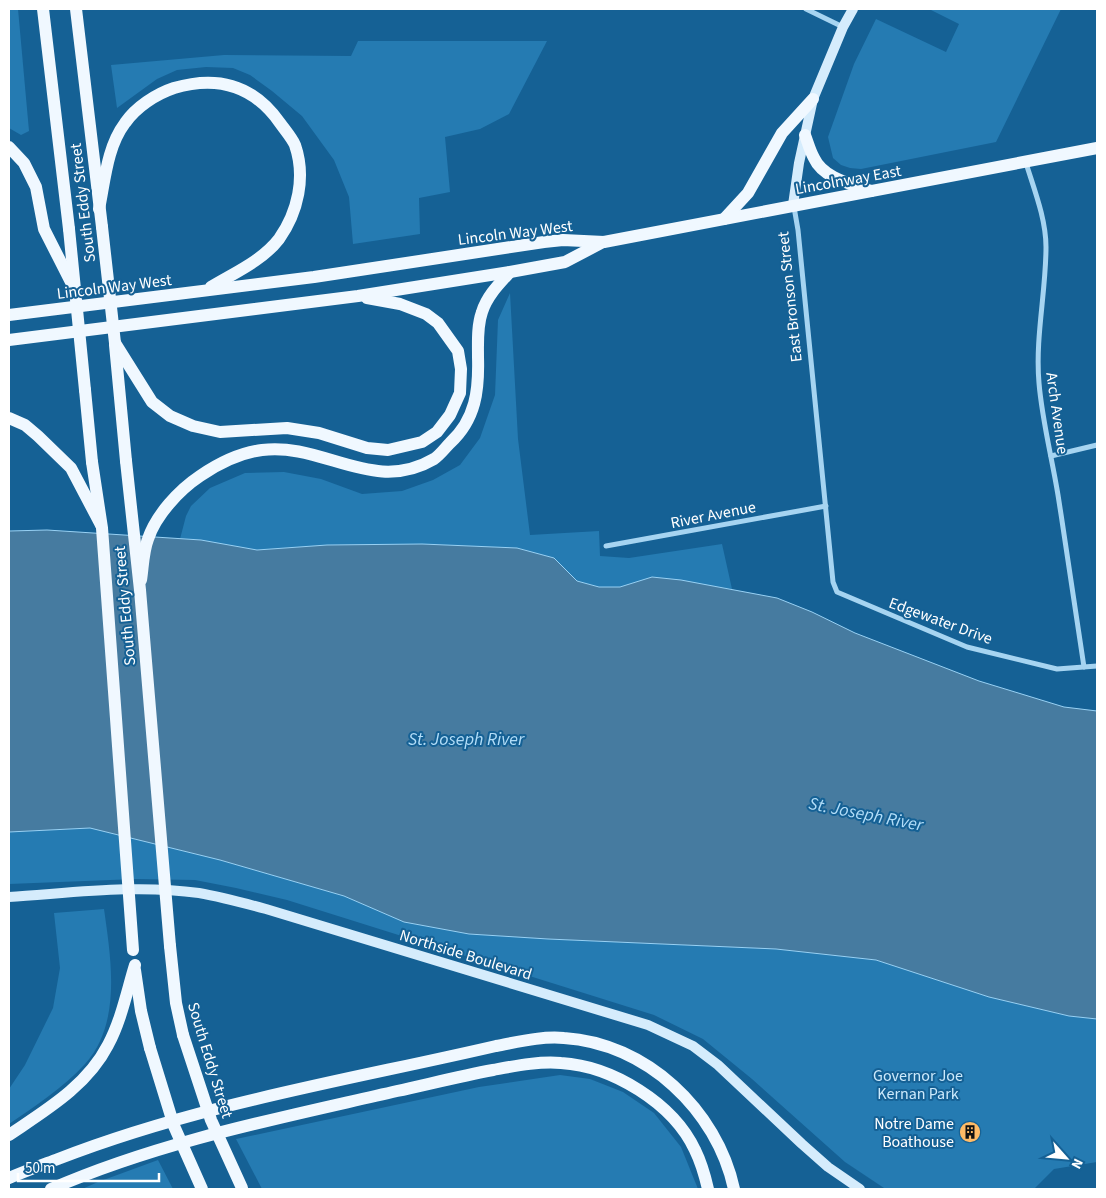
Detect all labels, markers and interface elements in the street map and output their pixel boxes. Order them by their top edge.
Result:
street label: South Eddy Street [65,141,101,264]
street label: Lincolnway East [793,160,903,200]
street label: Lincoln Way West [456,215,574,251]
street label: East Bronson Street [772,230,808,363]
street label: Lincoln Way West [55,269,173,305]
street label: Arch Avenue [1040,371,1074,456]
street label: River Avenue [669,496,758,534]
street label: South Eddy Street [109,545,141,667]
street label: Edgewater Drive [886,592,996,650]
water label: St. Joseph River [408,727,525,752]
water label: St. Joseph River [807,791,926,838]
street label: Northside Boulevard [397,924,535,986]
street label: South Eddy Street [182,1000,238,1121]
park label: Governor Joe Kernan Park [873,1065,963,1105]
place label: Notre Dame Boathouse [874,1113,954,1153]
building icon: Notre Dame Boathouse [958,1120,982,1144]
north arrow [1041,1133,1091,1183]
scale bar [18,1150,159,1182]
text: N [1066,1155,1088,1172]
text: 50 m [25,1158,55,1179]

